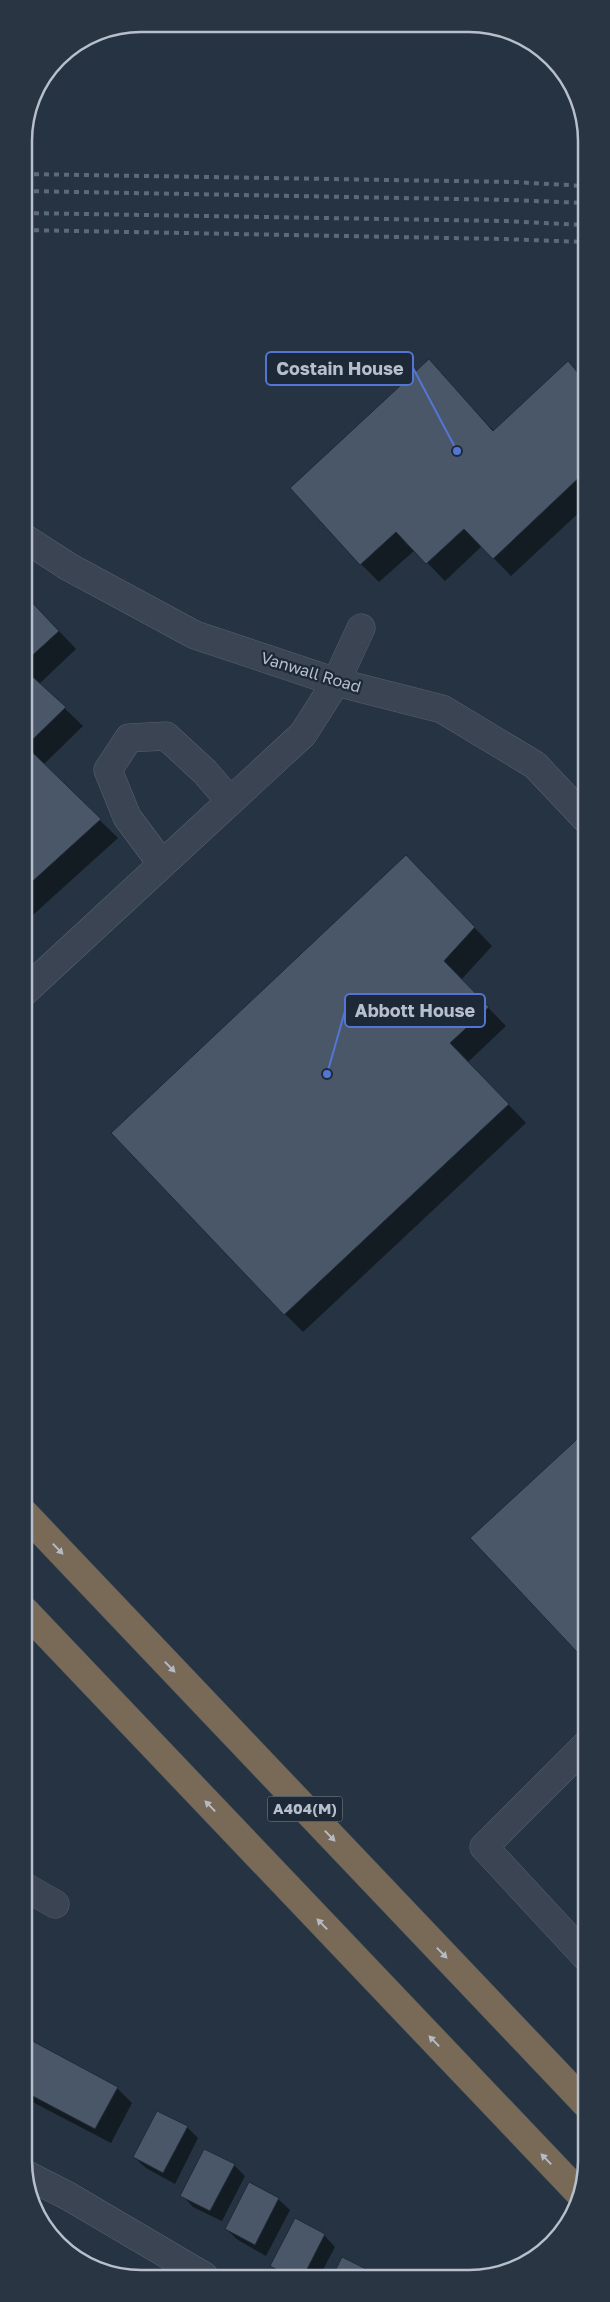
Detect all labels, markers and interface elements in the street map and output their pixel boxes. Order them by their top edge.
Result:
callout: Costain House [266,352,413,385]
text: Costain House [276,357,404,379]
street label: Vanwall Road [259,647,363,697]
callout: Abbott House [345,994,485,1027]
text: Abbott House [355,999,476,1021]
one-way arrow [52,1543,64,1555]
one-way arrow [164,1661,176,1673]
road number: A404(M) [268,1796,342,1822]
one-way arrow [204,1800,216,1812]
one-way arrow [324,1829,336,1841]
one-way arrow [316,1918,328,1930]
one-way arrow [436,1947,448,1959]
one-way arrow [428,2036,440,2048]
one-way arrow [540,2153,552,2165]

